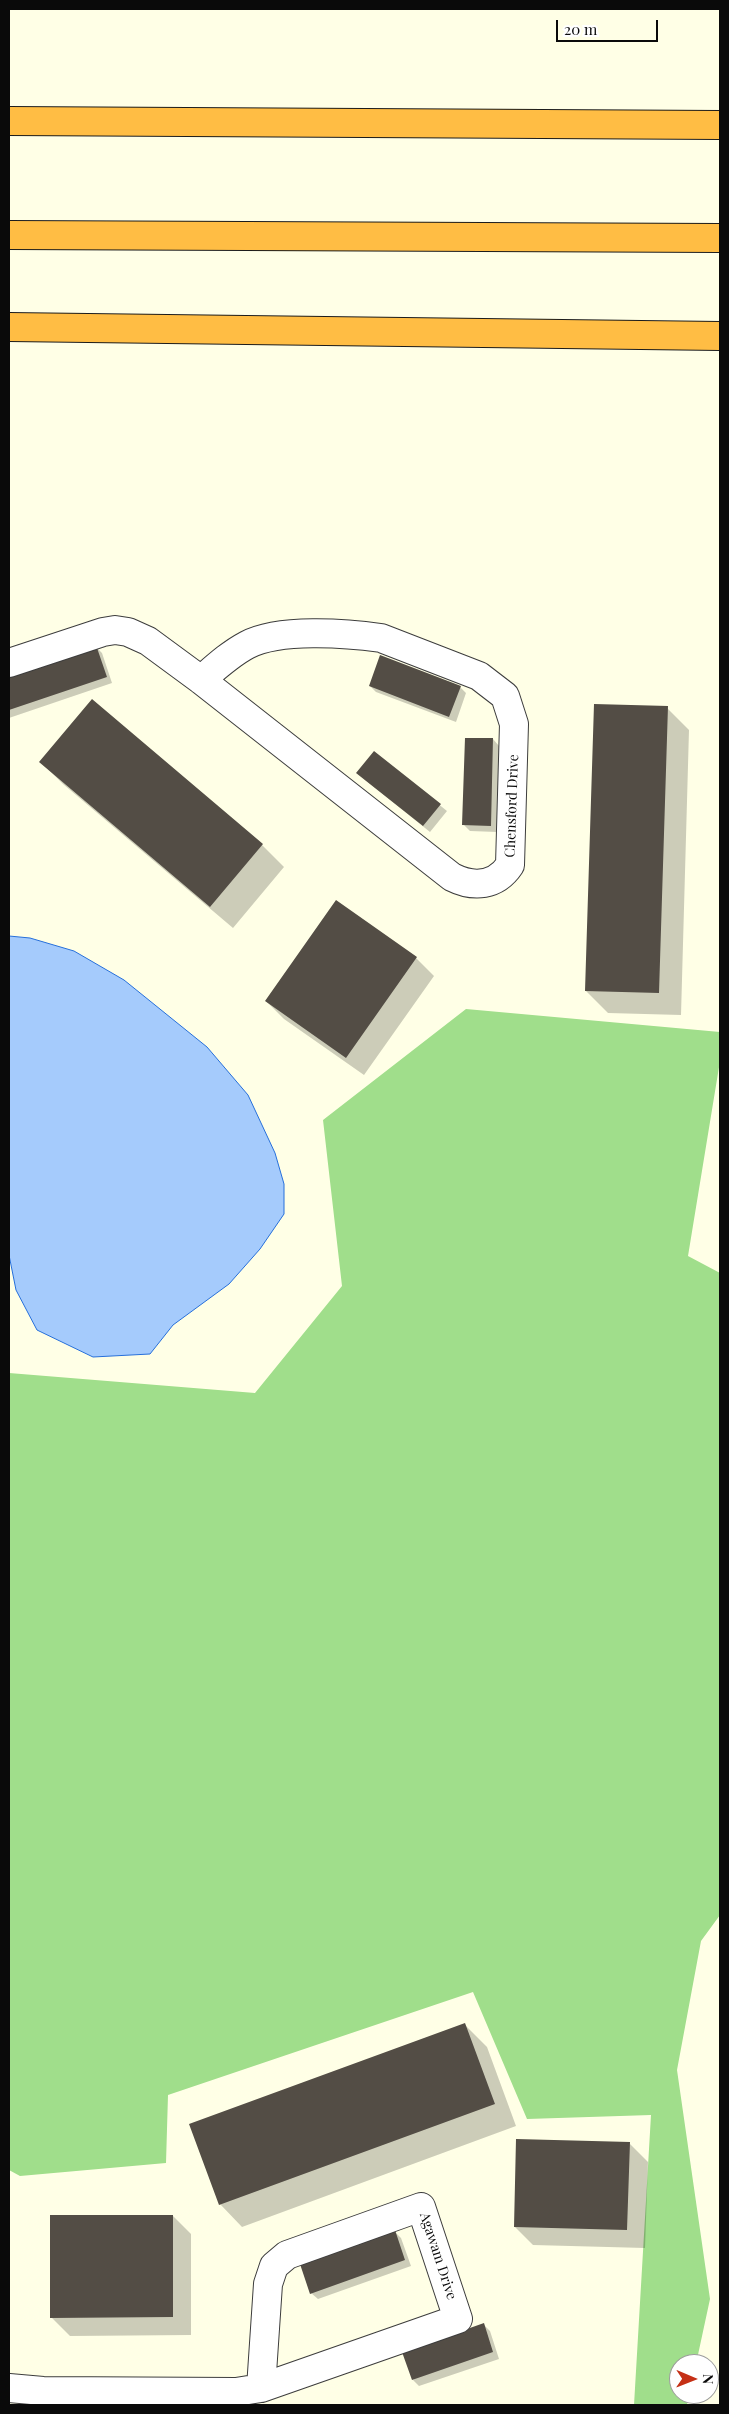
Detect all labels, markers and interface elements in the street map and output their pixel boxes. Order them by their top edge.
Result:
scale bar [559,10,662,42]
text: 20 m [564,19,597,39]
street label: Chensford Drive [502,754,522,858]
street label: Agawam Drive [416,2210,460,2302]
north arrow [669,2354,719,2404]
text: N [699,2374,718,2384]

